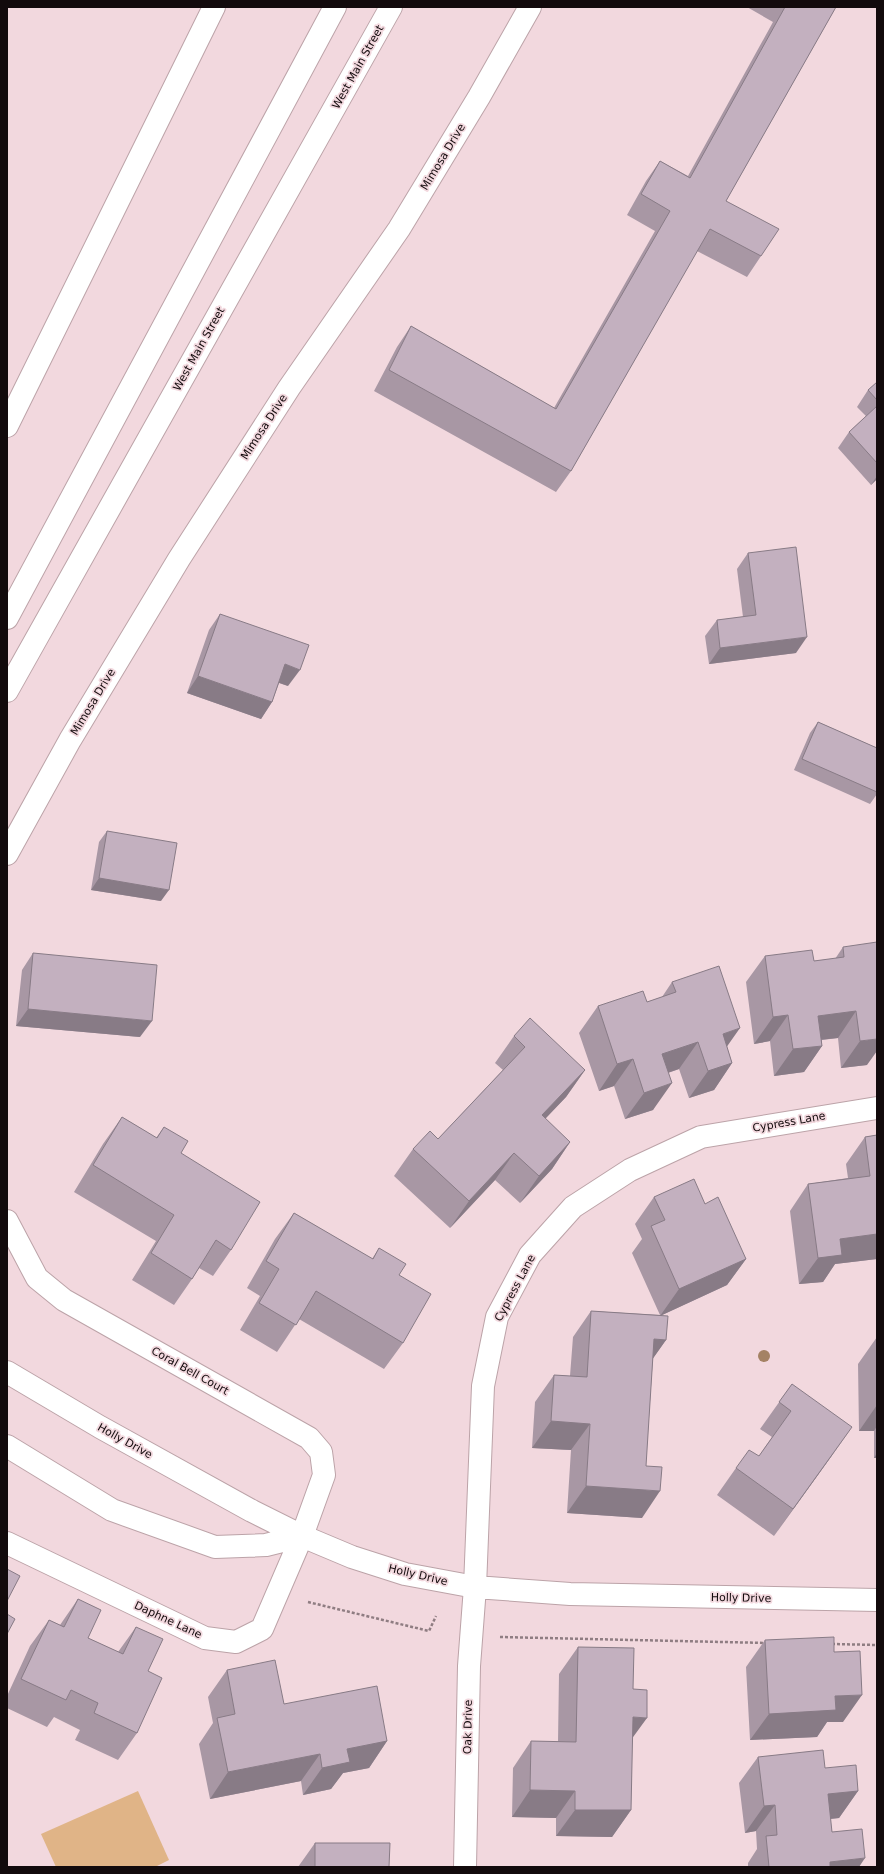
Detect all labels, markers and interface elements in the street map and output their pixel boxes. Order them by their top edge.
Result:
street label: West Main Street [330,22,387,111]
street label: Mimosa Drive [418,121,468,193]
street label: West Main Street [171,304,228,393]
street label: Mimosa Drive [238,392,290,462]
street label: Mimosa Drive [68,666,118,738]
street label: Cypress Lane [752,1109,827,1135]
street label: Cypress Lane [492,1252,538,1324]
street label: Coral Bell Court [149,1344,232,1398]
street label: Holly Drive [95,1421,155,1461]
street label: Holly Drive [387,1562,449,1588]
street label: Holly Drive [711,1591,772,1605]
street label: Daphne Lane [132,1599,204,1641]
street label: Oak Drive [461,1699,475,1754]

